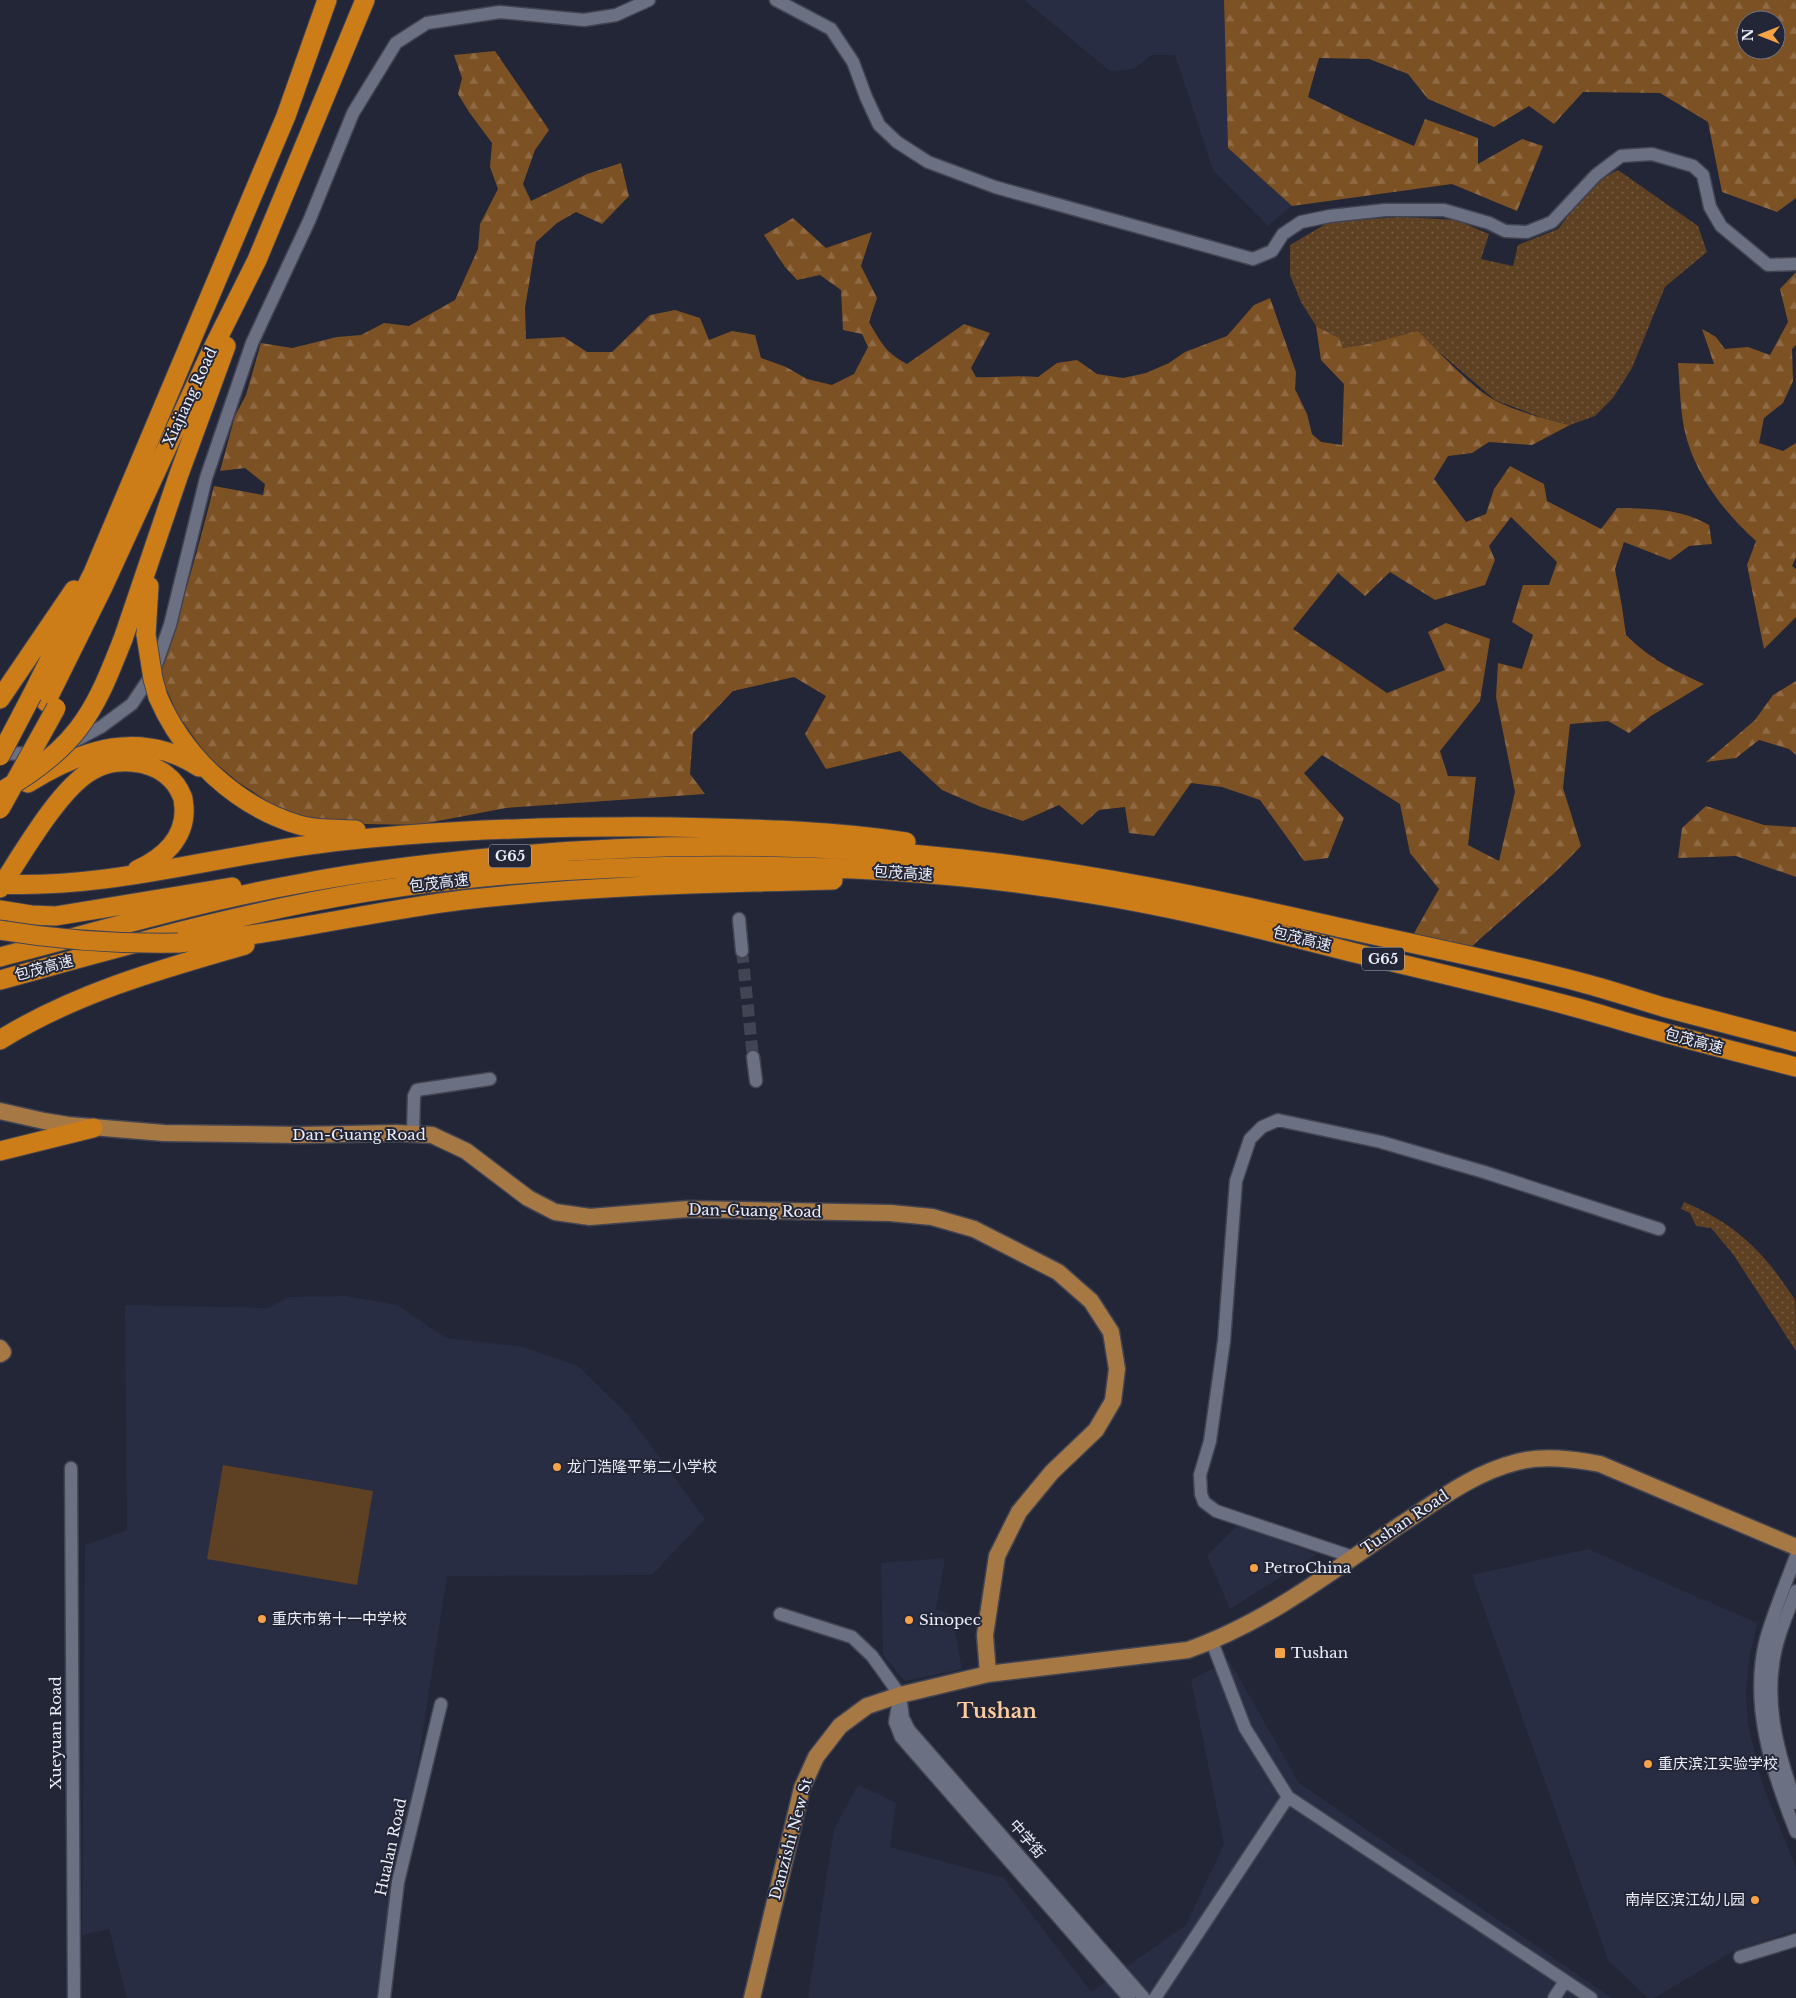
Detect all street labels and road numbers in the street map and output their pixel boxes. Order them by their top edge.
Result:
street label: Xiajiang Road [158,344,221,449]
road number: G65 [489,844,531,868]
street label: 包茂高速 [872,861,934,884]
street label: 包茂高速 [408,869,470,896]
street label: 包茂高速 [1271,922,1334,955]
road number: G65 [1362,948,1404,971]
street label: 包茂高速 [12,951,75,984]
street label: 包茂高速 [1663,1024,1726,1057]
street label: Dan-Guang Road [292,1125,426,1144]
street label: Dan-Guang Road [688,1200,822,1221]
street label: Tushan Road [1357,1485,1452,1558]
street label: Xueyuan Road [46,1676,65,1790]
street label: Danzishi New St [765,1776,816,1902]
street label: Hualan Road [371,1796,410,1898]
street label: 中学街 [1005,1815,1049,1862]

